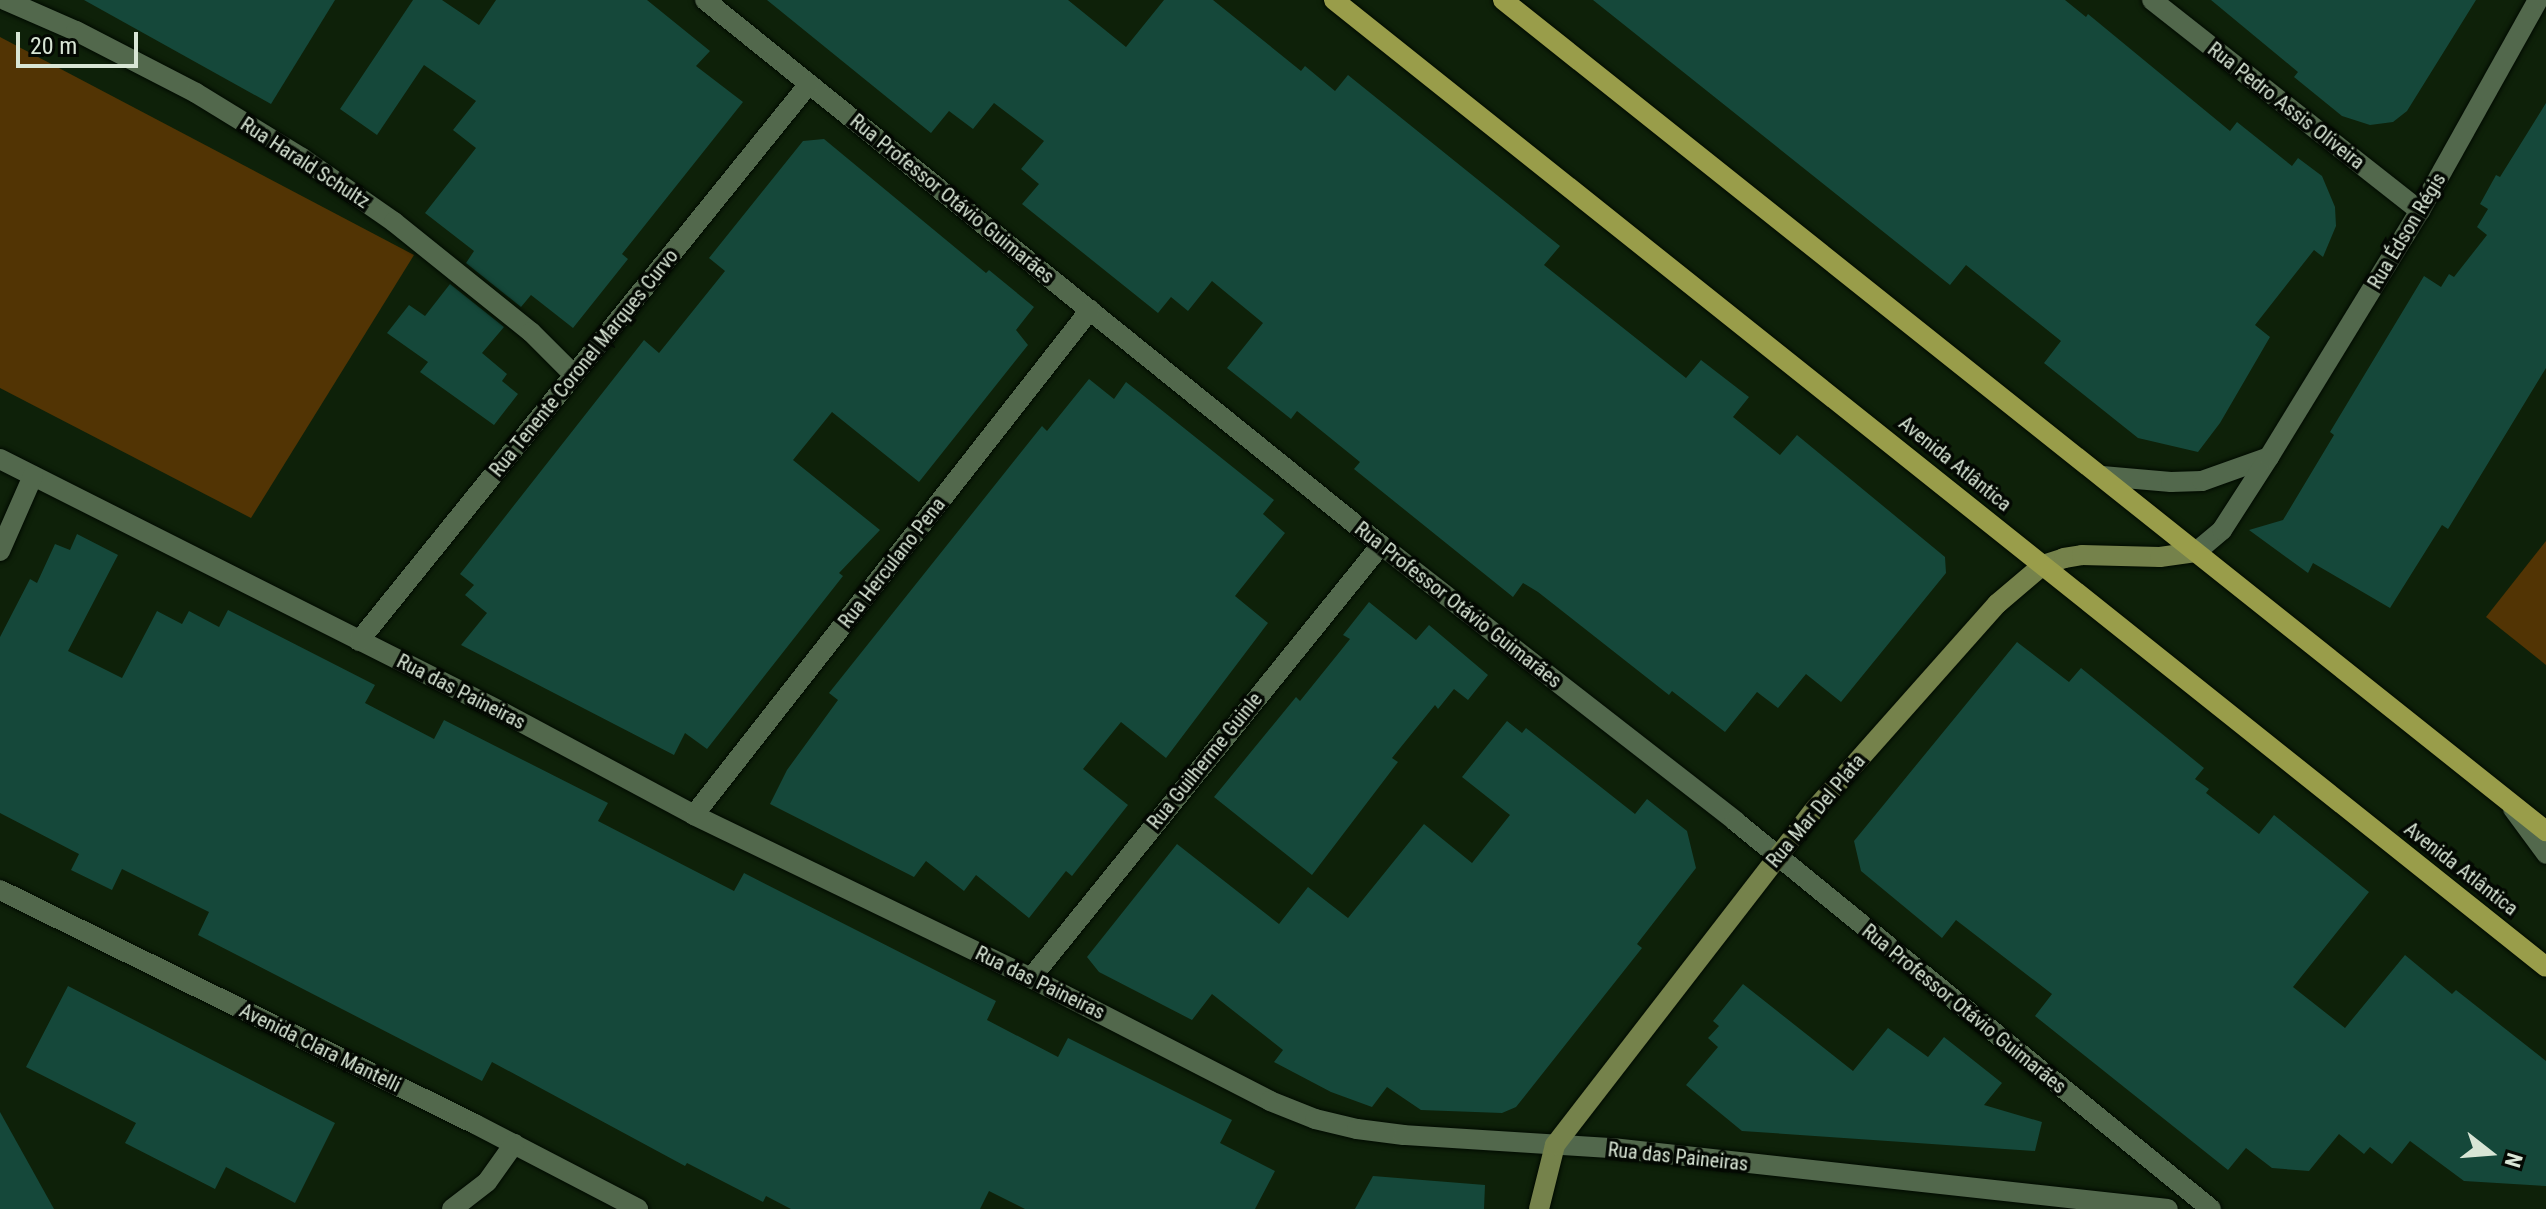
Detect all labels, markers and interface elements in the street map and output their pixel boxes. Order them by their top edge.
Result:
scale bar [20,16,142,66]
text: 20 m [30,32,77,60]
street label: Rua Pedro Assis Oliveira [2203,37,2369,175]
street label: Rua Professor Otávio Guimarães [845,109,1059,289]
street label: Rua Harald Schultz [236,112,374,214]
street label: Rua Édson Régis [2363,169,2451,293]
street label: Rua Tenente Coronel Marques Curvo [485,244,683,482]
street label: Avenida Atlântica [1894,411,2016,517]
street label: Rua Herculano Pena [834,493,950,633]
street label: Rua Professor Otávio Guimarães [1350,517,1566,693]
street label: Rua das Paineiras [393,649,529,735]
street label: Rua Guilherme Guinle [1142,688,1268,834]
street label: Rua Mar Del Plata [1762,749,1870,873]
street label: Avenida Atlântica [2399,817,2523,921]
street label: Rua Professor Otávio Guimarães [1857,919,2071,1099]
street label: Rua das Paineiras [971,941,1109,1025]
street label: Avenida Clara Mantelli [236,999,404,1097]
north arrow [2450,1113,2530,1193]
street label: Rua das Paineiras [1607,1138,1749,1176]
text: N [2500,1150,2527,1170]

